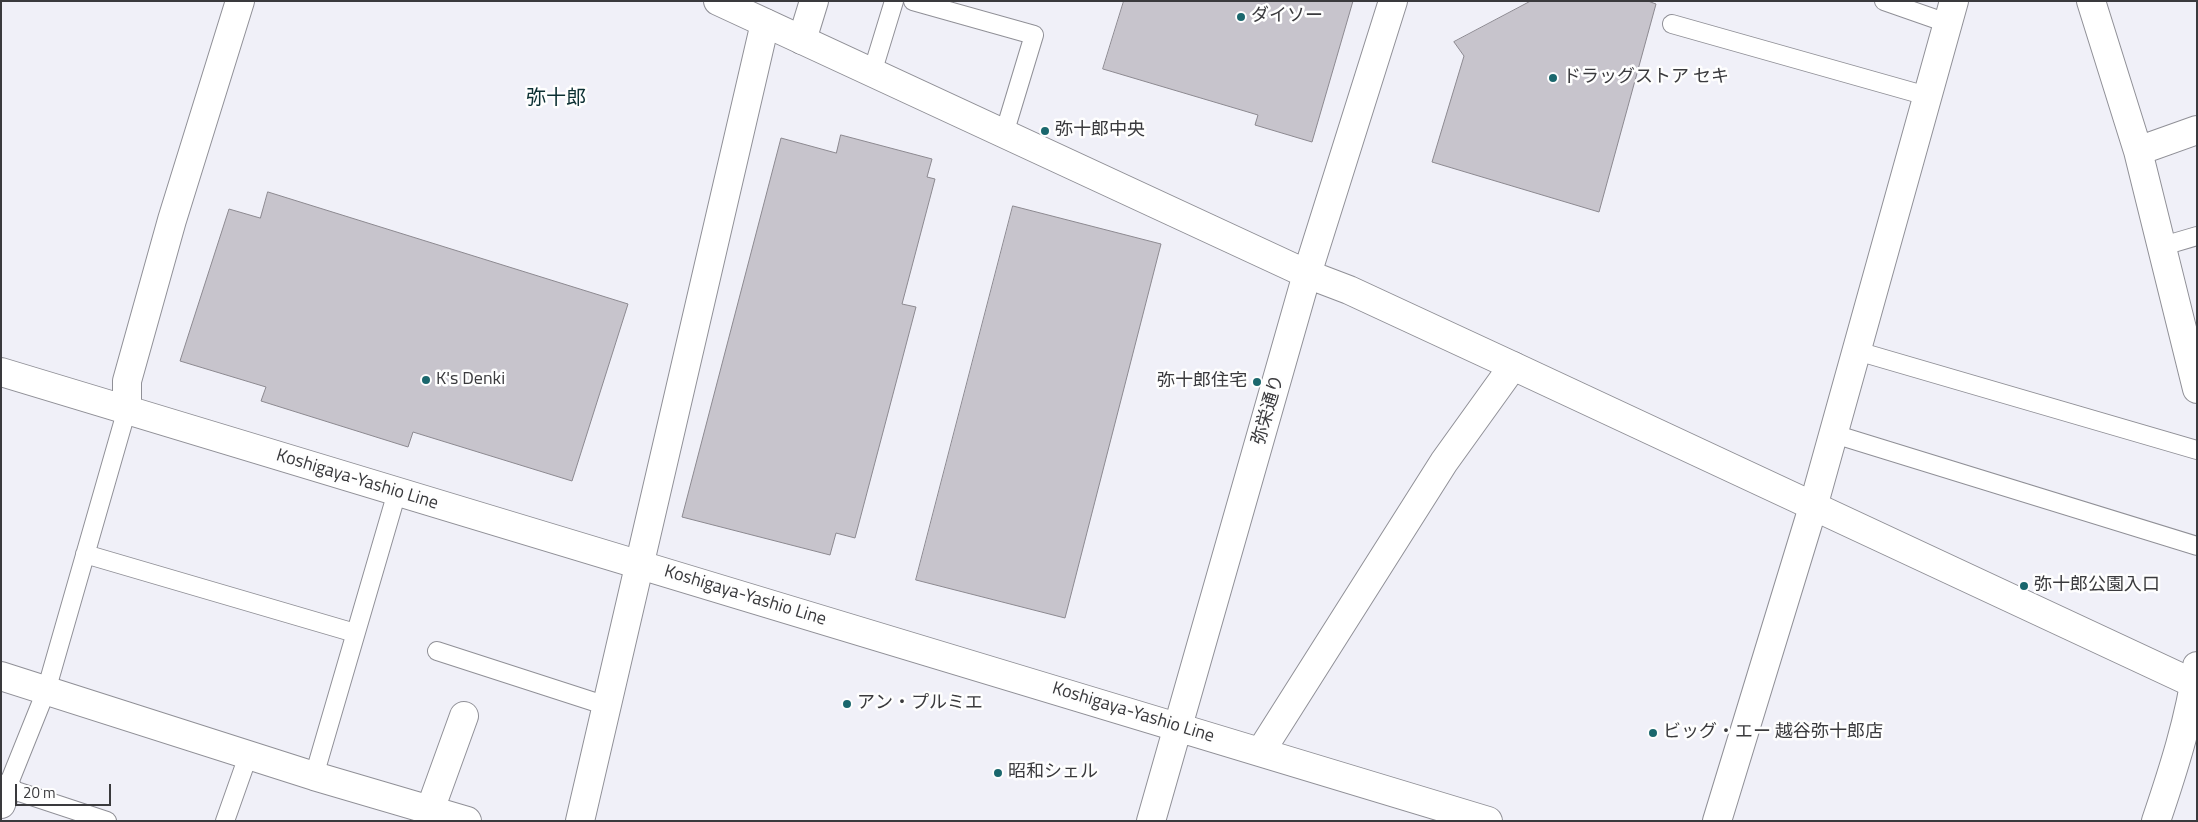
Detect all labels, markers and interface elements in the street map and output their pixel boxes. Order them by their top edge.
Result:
place label: ダイソー [1251,6,1323,28]
marker: ダイソー [1235,11,1247,23]
place label: ドラッグストア セキ [1563,67,1729,89]
marker: ドラッグストア セキ [1547,72,1559,84]
district label: 弥十郎 [526,87,586,111]
place label: 弥十郎中央 [1055,120,1145,142]
marker: 弥十郎中央 [1039,125,1051,137]
place label: K's Denki [436,369,505,391]
place label: 弥十郎住宅 [1157,371,1247,393]
street label: 弥栄通り [1249,372,1289,448]
marker: K's Denki [420,374,432,386]
marker: 弥十郎住宅 [1251,376,1263,388]
street label: Koshigaya-Yashio Line [273,445,441,515]
street label: Koshigaya-Yashio Line [661,561,829,631]
place label: 弥十郎公園入口 [2034,575,2160,597]
marker: 弥十郎公園入口 [2018,580,2030,592]
street label: Koshigaya-Yashio Line [1049,678,1217,748]
place label: アン・プルミエ [857,693,983,715]
marker: アン・プルミエ [841,698,853,710]
place label: ビッグ・エー 越谷弥十郎店 [1663,722,1883,744]
marker: ビッグ・エー 越谷弥十郎店 [1647,727,1659,739]
place label: 昭和シェル [1008,762,1098,784]
marker: 昭和シェル [992,767,1004,779]
scale bar [18,774,114,806]
text: 20 m [23,781,56,804]

